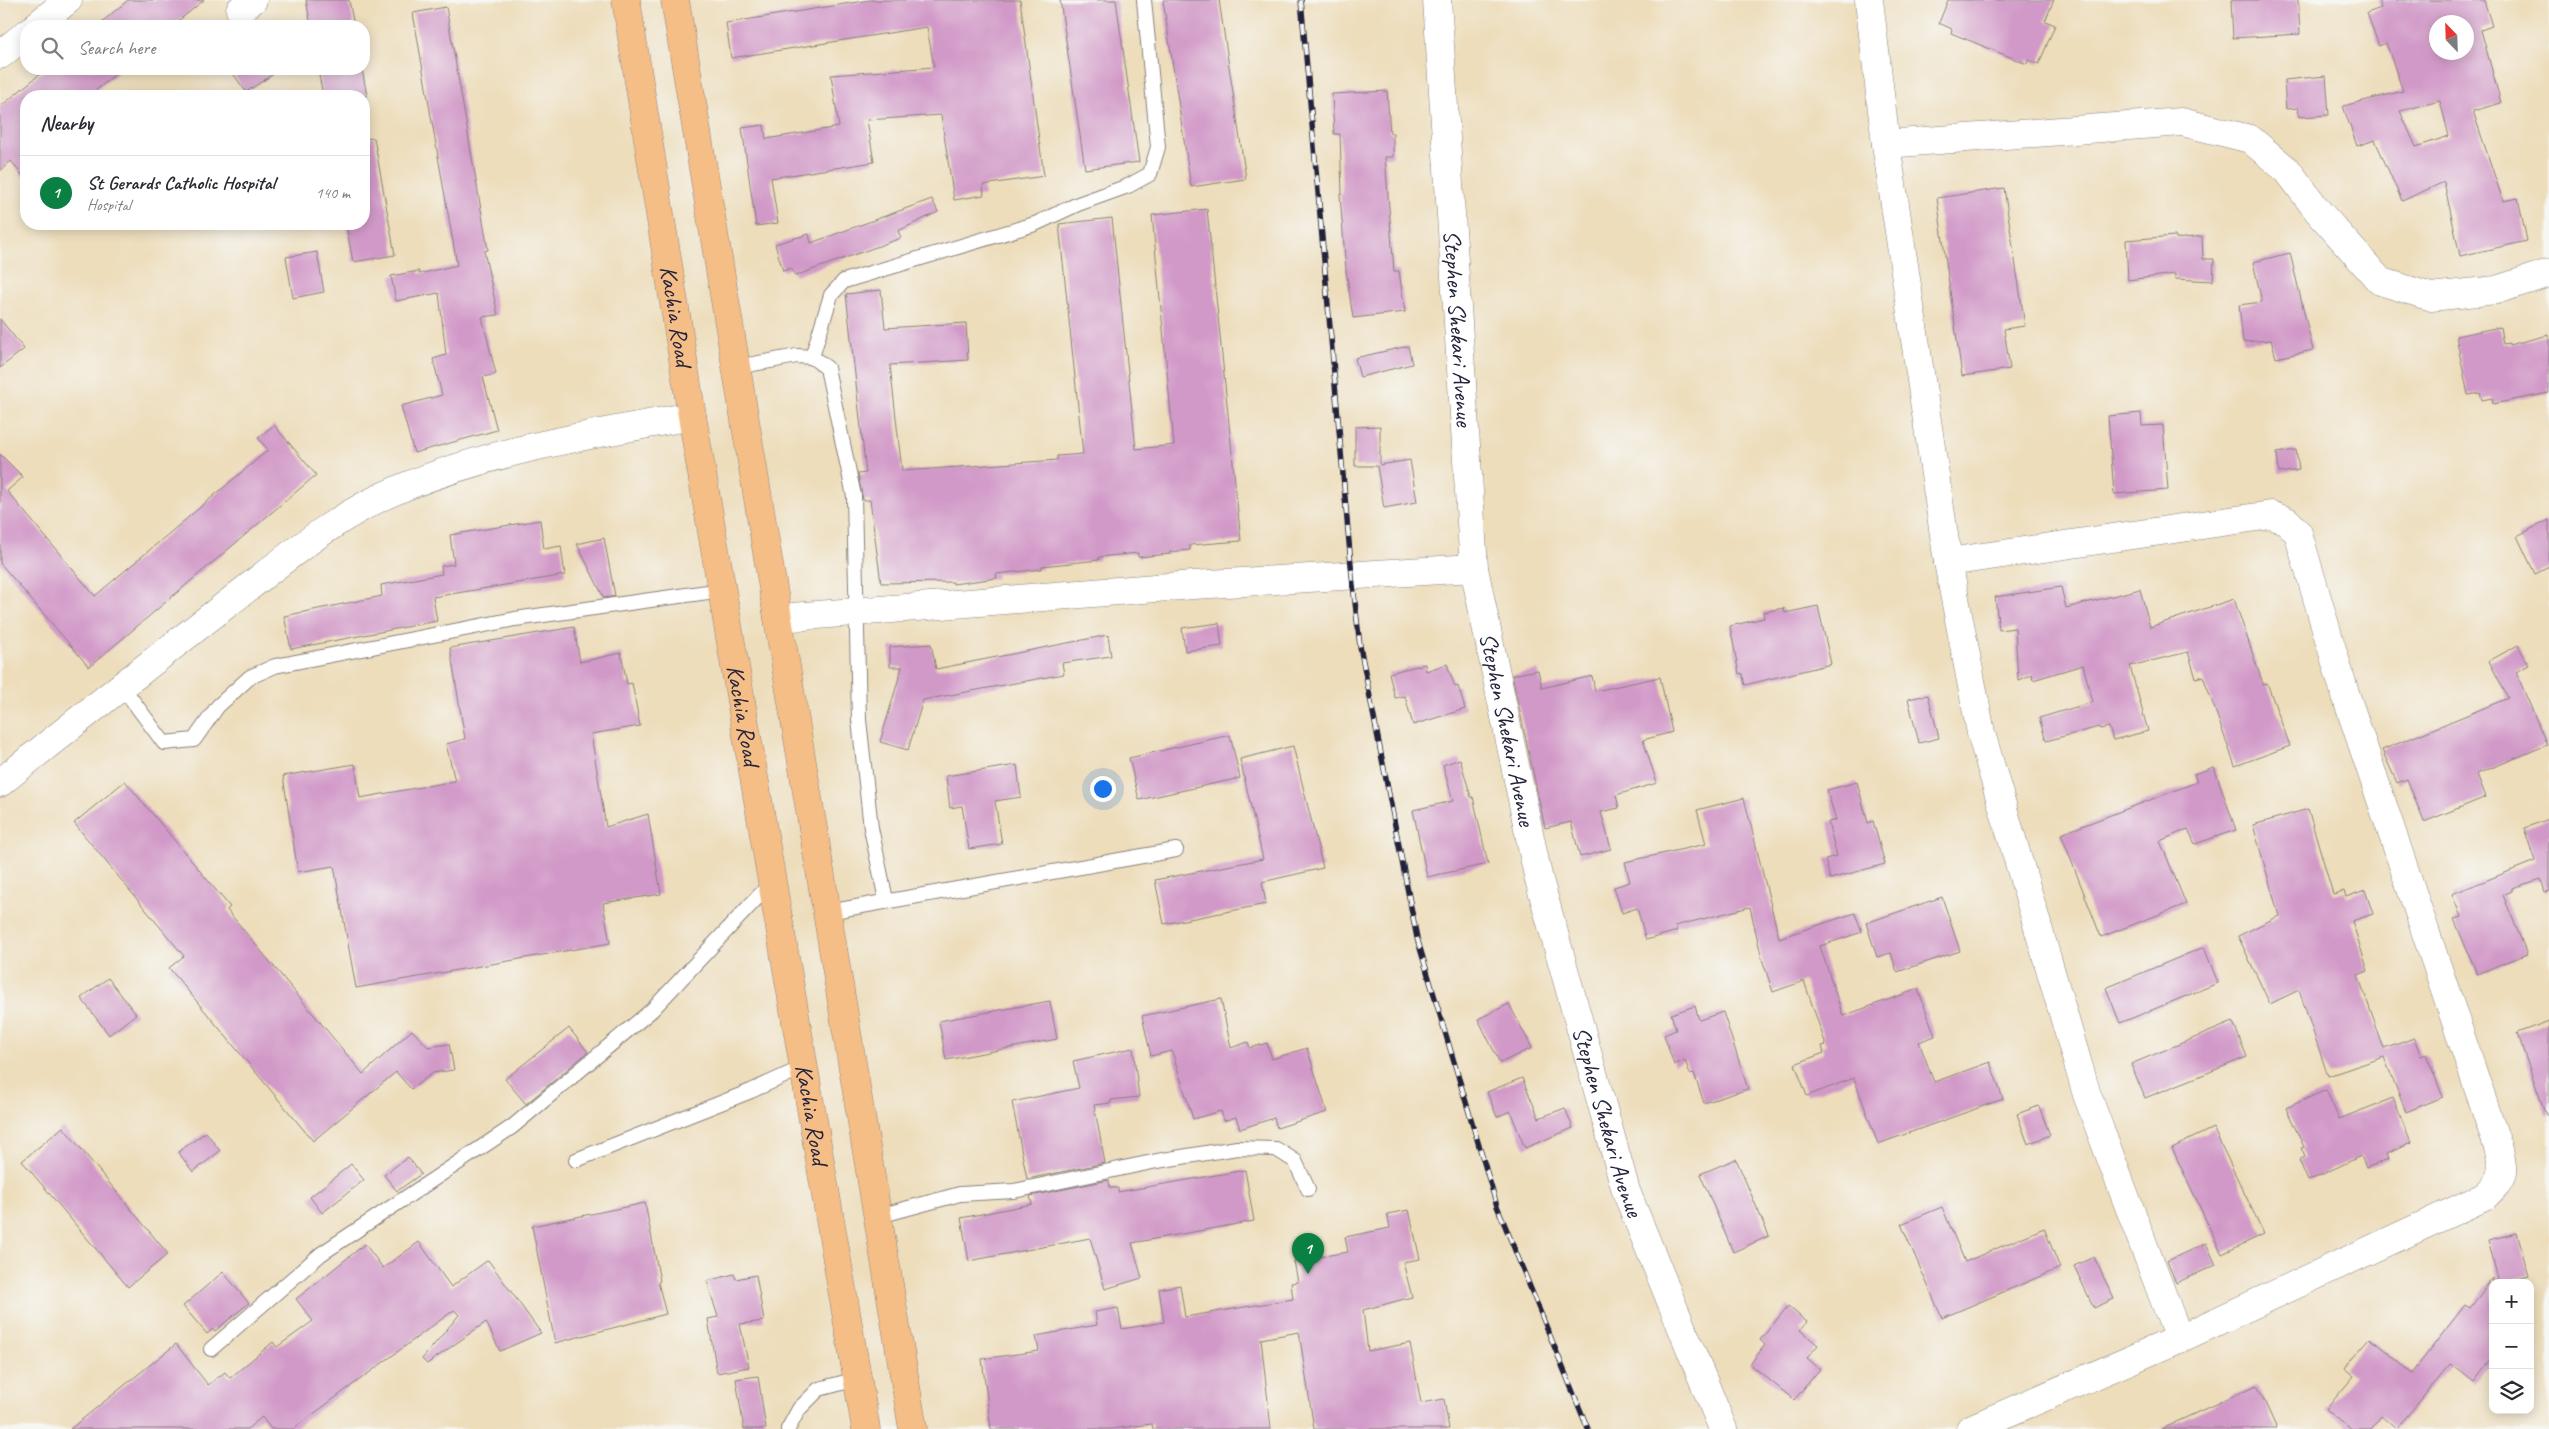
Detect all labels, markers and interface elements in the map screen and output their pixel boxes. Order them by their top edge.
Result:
north arrow [2429,15,2474,60]
search box [20,20,370,75]
icon: search [38,34,66,62]
text: Search here [78,36,155,60]
text: Nearby [40,110,93,136]
text: St Gerards Catholic Hospital [87,171,275,195]
text: 1 [52,183,60,203]
text: 140 m [316,183,350,203]
text: Hospital [87,195,131,215]
street label: Stephen Shekari Avenue [1437,229,1480,429]
street label: Kachia Road [653,264,699,372]
street label: Stephen Shekari Avenue [1473,630,1543,831]
street label: Kachia Road [720,663,767,771]
your location [1090,776,1116,802]
street label: Stephen Shekari Avenue [1566,1023,1651,1223]
street label: Kachia Road [789,1062,836,1171]
pin: 1 [1292,1233,1324,1274]
map controls [2489,1279,2534,1414]
button: + [2489,1279,2534,1324]
button: − [2489,1324,2534,1369]
button: layers [2489,1369,2534,1414]

